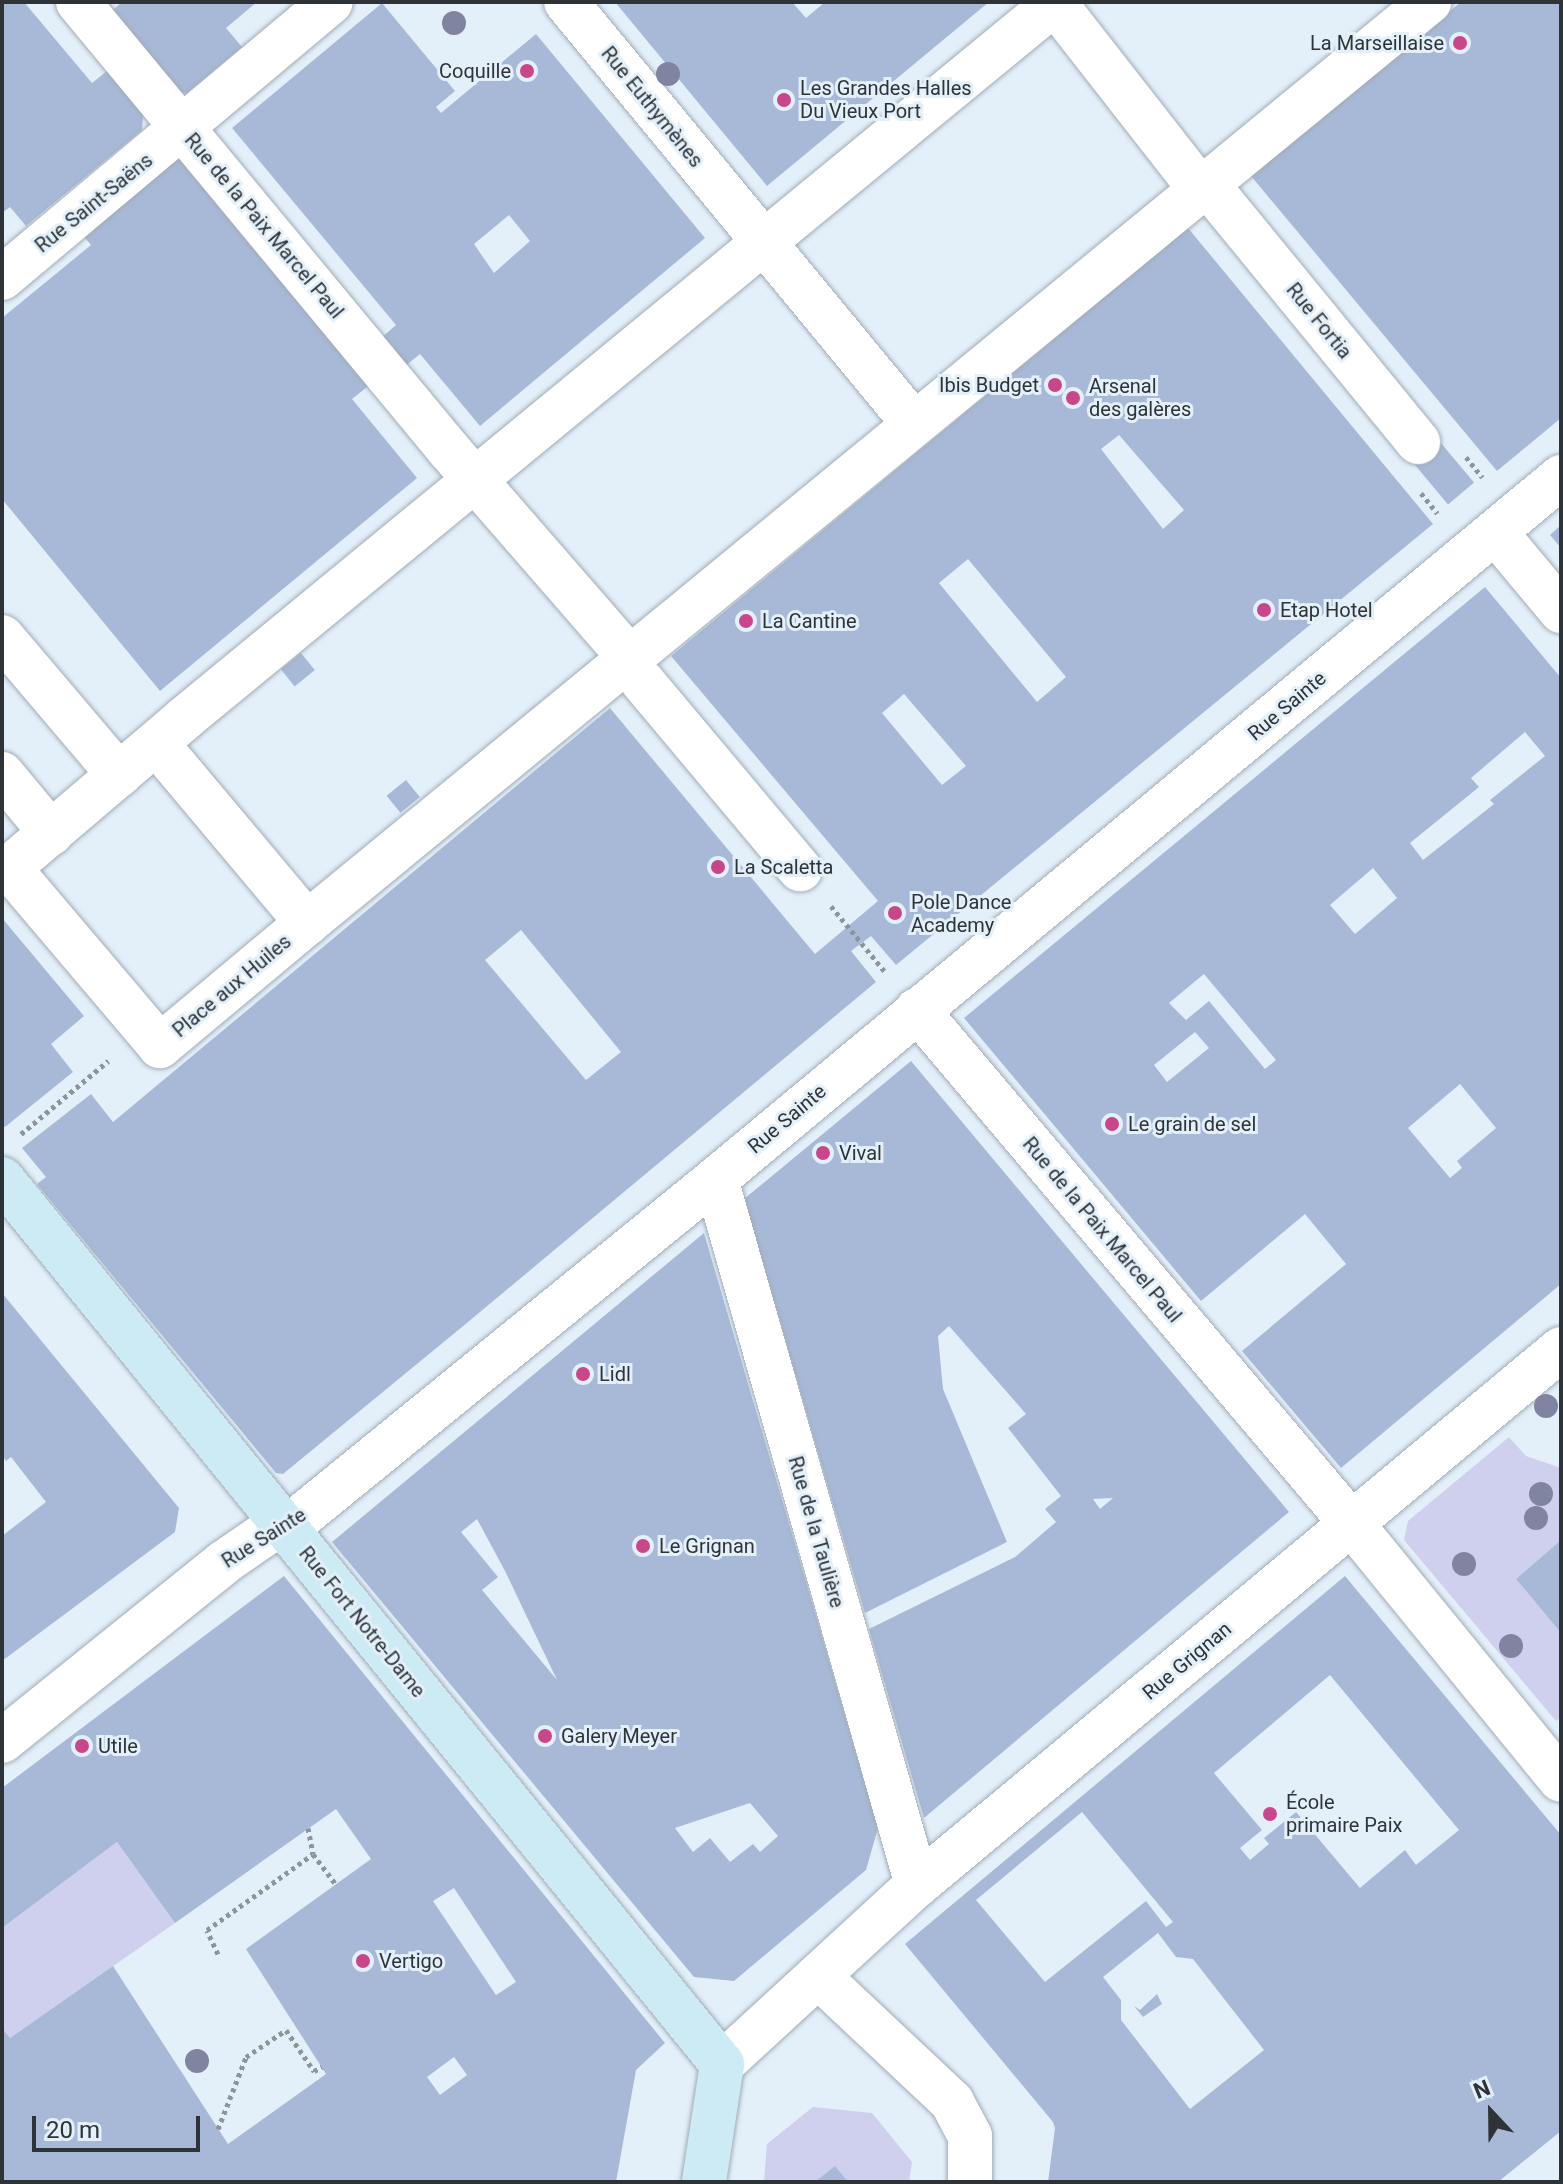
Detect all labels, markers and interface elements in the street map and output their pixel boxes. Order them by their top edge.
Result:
place label: La Marseillaise [1310,31,1444,55]
marker: La Marseillaise [1451,34,1469,52]
street label: Rue Euthymènes [596,42,708,172]
place label: Coquille [439,59,511,83]
marker: Coquille [518,62,536,80]
place label: Les Grandes Halles Du Vieux Port [800,76,972,123]
marker: Les Grandes Halles Du Vieux Port [775,91,793,109]
street label: Rue de la Paix Marcel Paul [179,128,349,324]
street label: Rue Saint-Saëns [30,148,158,258]
street label: Rue Fortia [1281,278,1357,364]
place label: Ibis Budget [939,373,1039,397]
place label: Arsenal des galères [1089,374,1191,421]
marker: Ibis Budget [1046,376,1064,394]
marker: Arsenal des galères [1064,389,1082,407]
place label: Etap Hotel [1280,598,1373,622]
marker: Etap Hotel [1255,601,1273,619]
place label: La Cantine [762,609,857,633]
marker: La Cantine [737,612,755,630]
street label: Rue Sainte [1243,666,1331,746]
place label: La Scaletta [734,855,833,879]
marker: La Scaletta [709,858,727,876]
place label: Pole Dance Academy [911,890,1011,937]
marker: Pole Dance Academy [886,904,904,922]
street label: Place aux Huiles [168,930,296,1042]
street label: Rue Sainte [743,1079,831,1159]
place label: Le grain de sel [1128,1112,1256,1136]
marker: Le grain de sel [1103,1115,1121,1133]
street label: Rue de la Paix Marcel Paul [1017,1132,1187,1328]
place label: Vival [839,1141,882,1165]
marker: Vival [814,1144,832,1162]
place label: Lidl [599,1362,631,1386]
marker: Lidl [574,1365,592,1383]
street label: Rue de la Taulière [783,1453,849,1611]
street label: Rue Sainte [217,1503,311,1573]
place label: Le Grignan [659,1534,755,1558]
marker: Le Grignan [634,1537,652,1555]
street label: Rue Fort Notre-Dame [294,1542,430,1702]
street label: Rue Grignan [1138,1617,1236,1705]
place label: Galery Meyer [561,1724,677,1748]
marker: Galery Meyer [536,1727,554,1745]
place label: Utile [98,1734,138,1758]
marker: Utile [73,1737,91,1755]
place label: École primaire Paix [1286,1790,1402,1837]
marker: École primaire Paix [1261,1805,1279,1823]
place label: Vertigo [379,1949,443,1973]
marker: Vertigo [354,1952,372,1970]
north arrow [1451,2072,1531,2152]
text: N [1470,2075,1494,2104]
scale bar [36,2100,204,2150]
text: 20 m [46,2116,100,2144]

